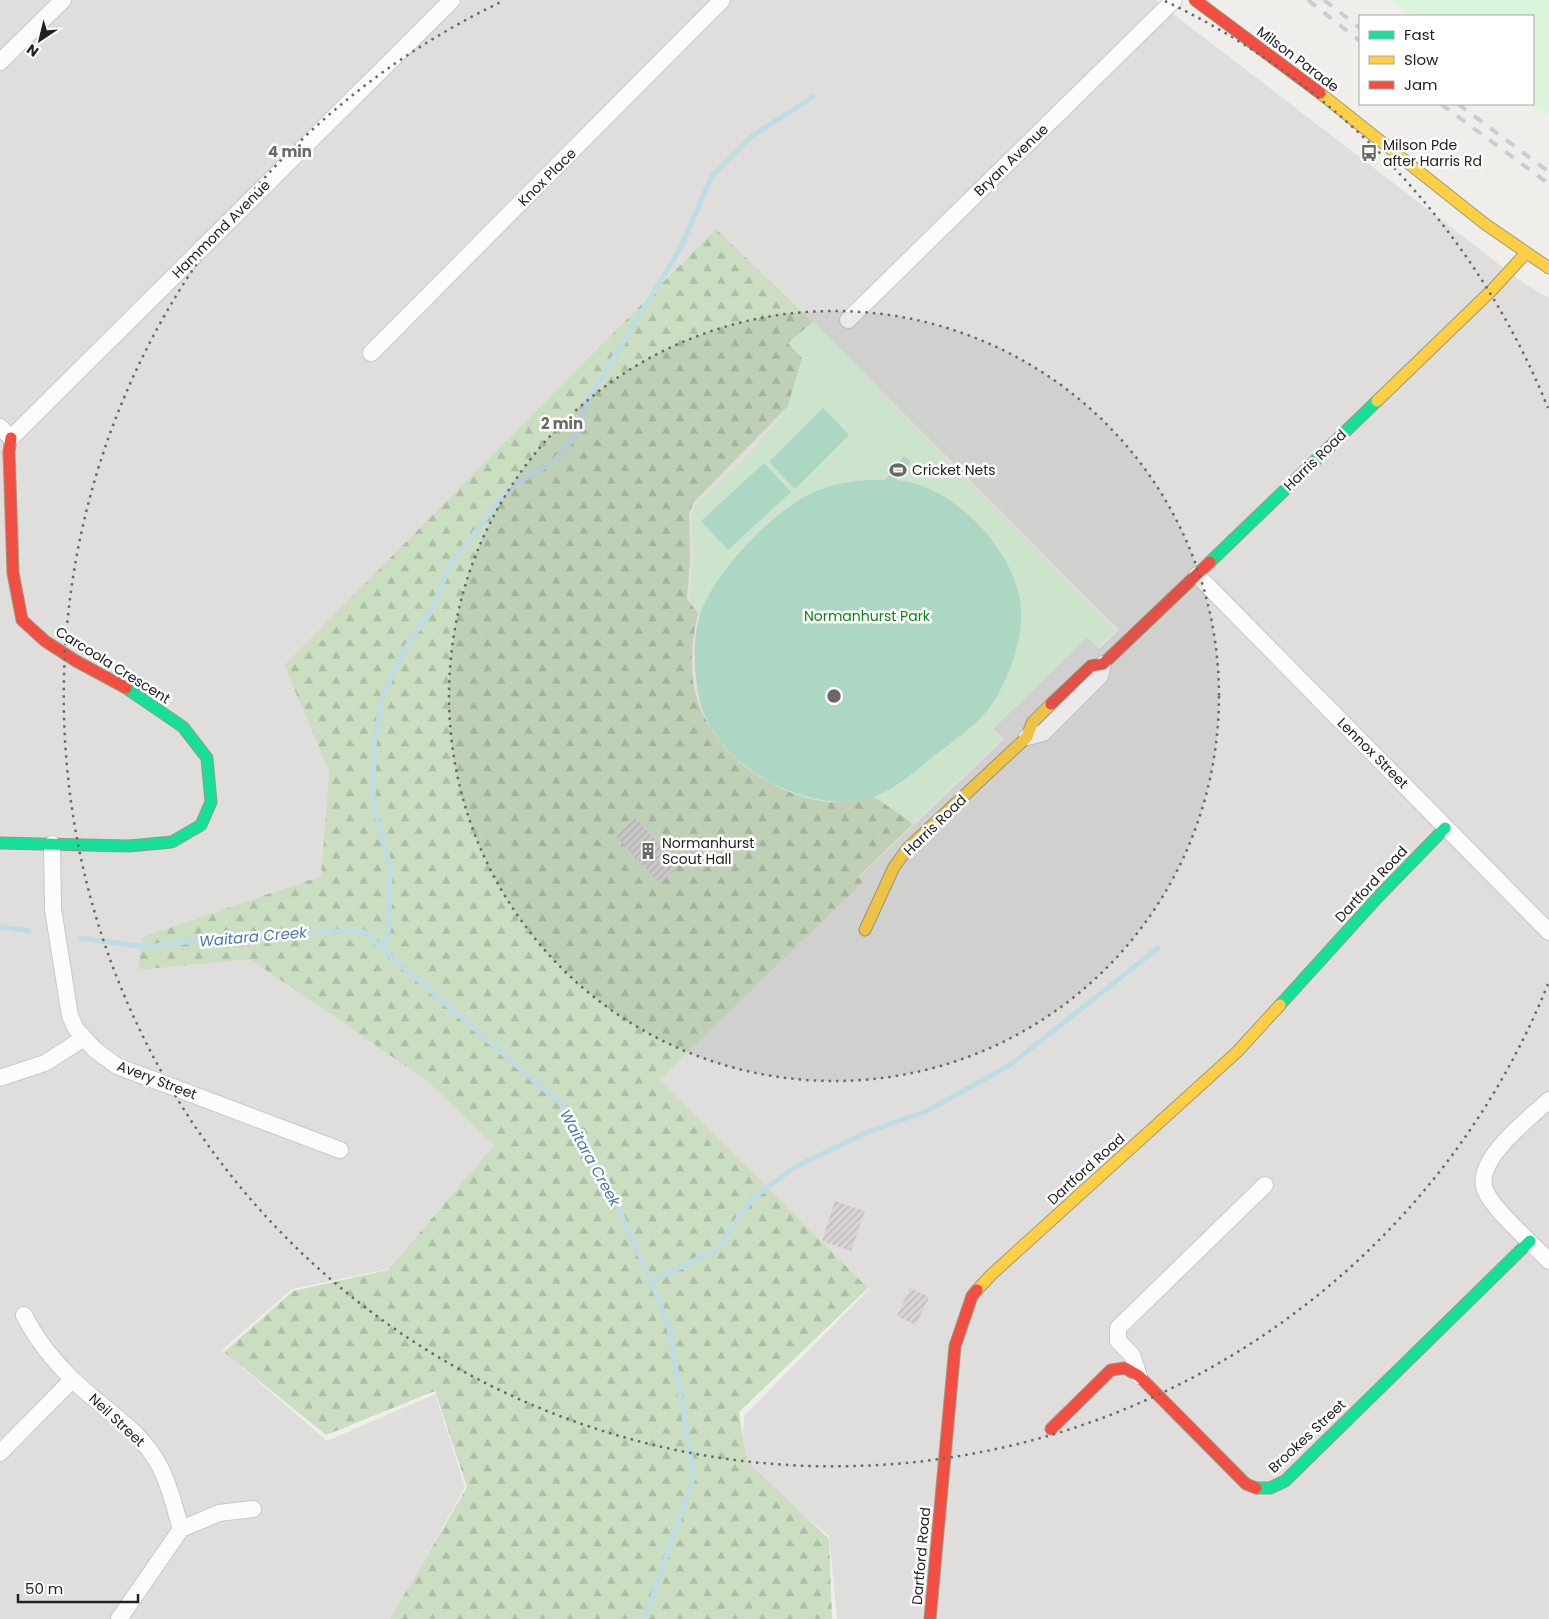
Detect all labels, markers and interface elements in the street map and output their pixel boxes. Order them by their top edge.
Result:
north arrow [15,15,65,65]
legend [1359,15,1534,105]
street label: Milson Parade [1253,21,1344,97]
text: Fast [1404,24,1435,45]
text: N [22,39,43,62]
text: Slow [1404,49,1439,70]
text: Jam [1404,74,1438,95]
street label: Bryan Avenue [969,119,1053,201]
place label: Milson Pde after Harris Rd [1383,135,1482,171]
text: 4 min [268,141,312,162]
street label: Knox Place [513,143,581,211]
bus stop icon: Milson Pde after Harris Rd [1359,143,1379,163]
street label: Hammond Avenue [167,175,275,283]
text: 2 min [541,413,583,434]
street label: Harris Road [1279,425,1351,495]
sports icon: Cricket Nets [888,460,908,480]
place label: Cricket Nets [912,460,996,480]
park label: Normanhurst Park [804,606,931,626]
street label: Carcoola Crescent [52,622,174,708]
centre of rings [825,687,843,705]
street label: Lennox Street [1333,713,1413,793]
street label: Harris Road [899,790,971,860]
place label: Normanhurst Scout Hall [662,833,754,869]
building icon: Normanhurst Scout Hall [638,841,658,861]
street label: Dartford Road [1330,841,1412,927]
water label: Waitara Creek [198,921,309,952]
street label: Avery Street [114,1056,200,1104]
water label: Waitara Creek [555,1106,626,1211]
street label: Dartford Road [1043,1129,1129,1209]
street label: Neil Street [85,1389,149,1451]
street label: Brookes Street [1264,1395,1350,1477]
street label: Dartford Road [907,1506,935,1606]
scale bar [18,1572,138,1604]
text: 50 m [25,1578,63,1599]

